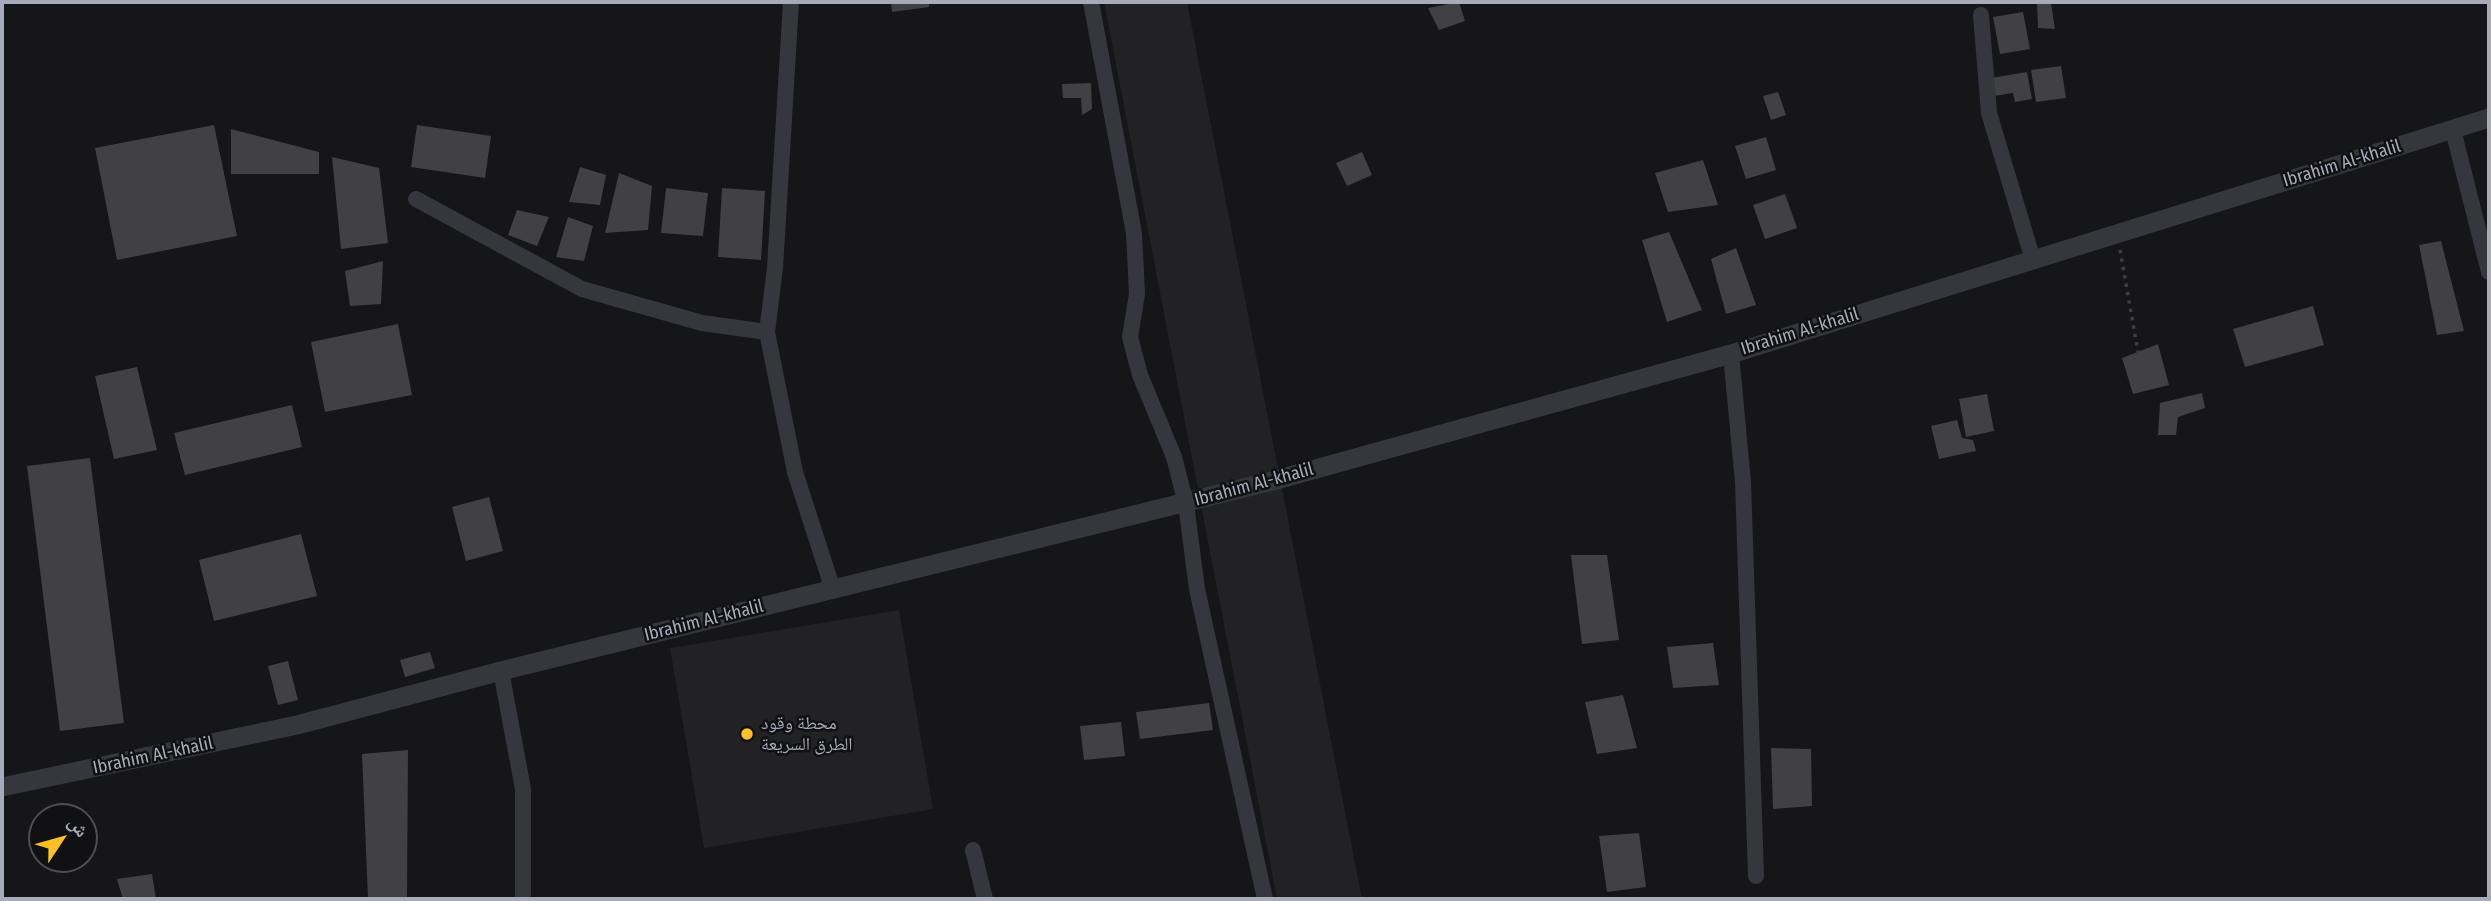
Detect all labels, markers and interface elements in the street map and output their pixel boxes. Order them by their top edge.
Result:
street label: Ibrahim Al-khalil [2280,136,2404,192]
street label: Ibrahim Al-khalil [1738,304,1862,360]
street label: Ibrahim Al-khalil [1192,459,1316,511]
street label: Ibrahim Al-khalil [642,596,766,646]
place label: محطة وقود الطرق السريعة [761,713,853,756]
marker: محطة وقود الطرق السريعة [739,726,755,742]
street label: Ibrahim Al-khalil [91,733,215,779]
north arrow [28,803,98,873]
text: ش [64,812,94,841]

